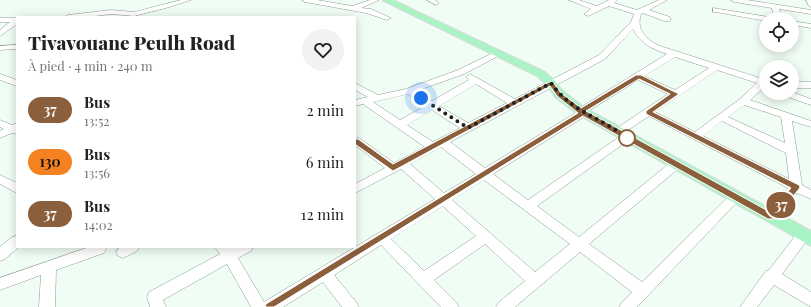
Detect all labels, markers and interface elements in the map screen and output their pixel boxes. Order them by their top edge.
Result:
map controls [759,12,799,100]
button: locate [759,12,799,52]
text: Tivavouane Peulh Road [28,29,235,55]
button: heart [302,29,344,71]
text: À pied · 4 min · 240 m [28,57,152,74]
button: layers [759,60,799,100]
your location [411,88,431,108]
text: Bus [84,92,110,112]
text: 37 [43,100,57,119]
text: 2 min [306,100,344,120]
text: 13:52 [84,112,110,129]
unlabelled marker [618,129,636,147]
text: Bus [84,144,110,164]
text: 130 [39,152,61,171]
text: 6 min [306,152,344,172]
text: 13:56 [84,164,110,181]
line badge: 37 [763,192,799,218]
text: 37 [774,195,788,214]
text: Bus [84,196,110,216]
text: 37 [43,204,57,223]
text: 12 min [301,204,344,224]
text: 14:02 [84,216,113,233]

